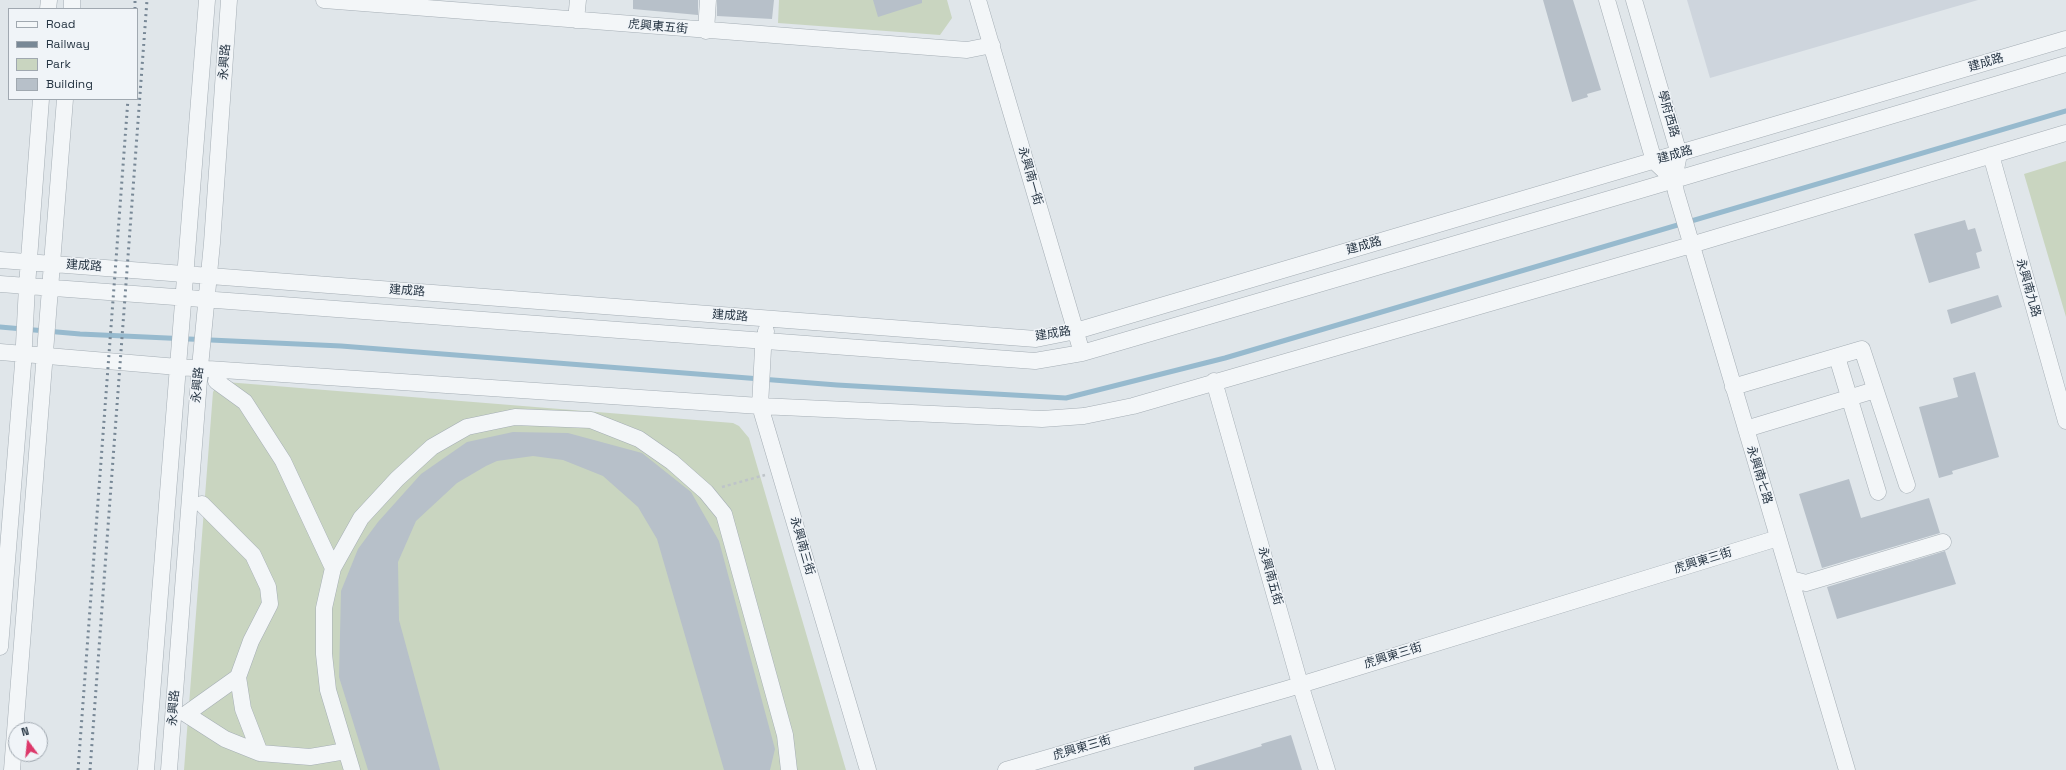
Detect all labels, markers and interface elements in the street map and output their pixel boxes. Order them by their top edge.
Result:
legend [8,8,138,100]
text: Road [46,16,75,32]
street label: 虎興東五街 [627,17,689,37]
text: Railway [46,36,90,52]
street label: 永興路 [217,44,233,80]
street label: 建成路 [1967,51,2005,75]
text: Park [46,56,71,72]
text: Building [46,76,93,92]
street label: 學府西路 [1654,89,1682,139]
street label: 建成路 [1656,143,1694,167]
street label: 永興南一街 [1015,145,1045,207]
street label: 建成路 [1345,234,1383,258]
street label: 永興南九路 [2013,257,2043,319]
street label: 建成路 [66,258,102,274]
street label: 建成路 [389,283,425,299]
street label: 建成路 [712,308,748,324]
street label: 建成路 [1034,324,1072,344]
street label: 永興路 [189,366,207,404]
street label: 永興南七路 [1743,444,1775,506]
street label: 永興南三街 [787,515,817,577]
street label: 永興南五街 [1255,545,1285,607]
street label: 虎興東三街 [1672,545,1734,577]
street label: 虎興東三街 [1362,640,1424,672]
street label: 永興路 [166,690,182,726]
north arrow [8,722,48,762]
text: N [20,724,31,739]
street label: 虎興東三街 [1051,733,1113,763]

